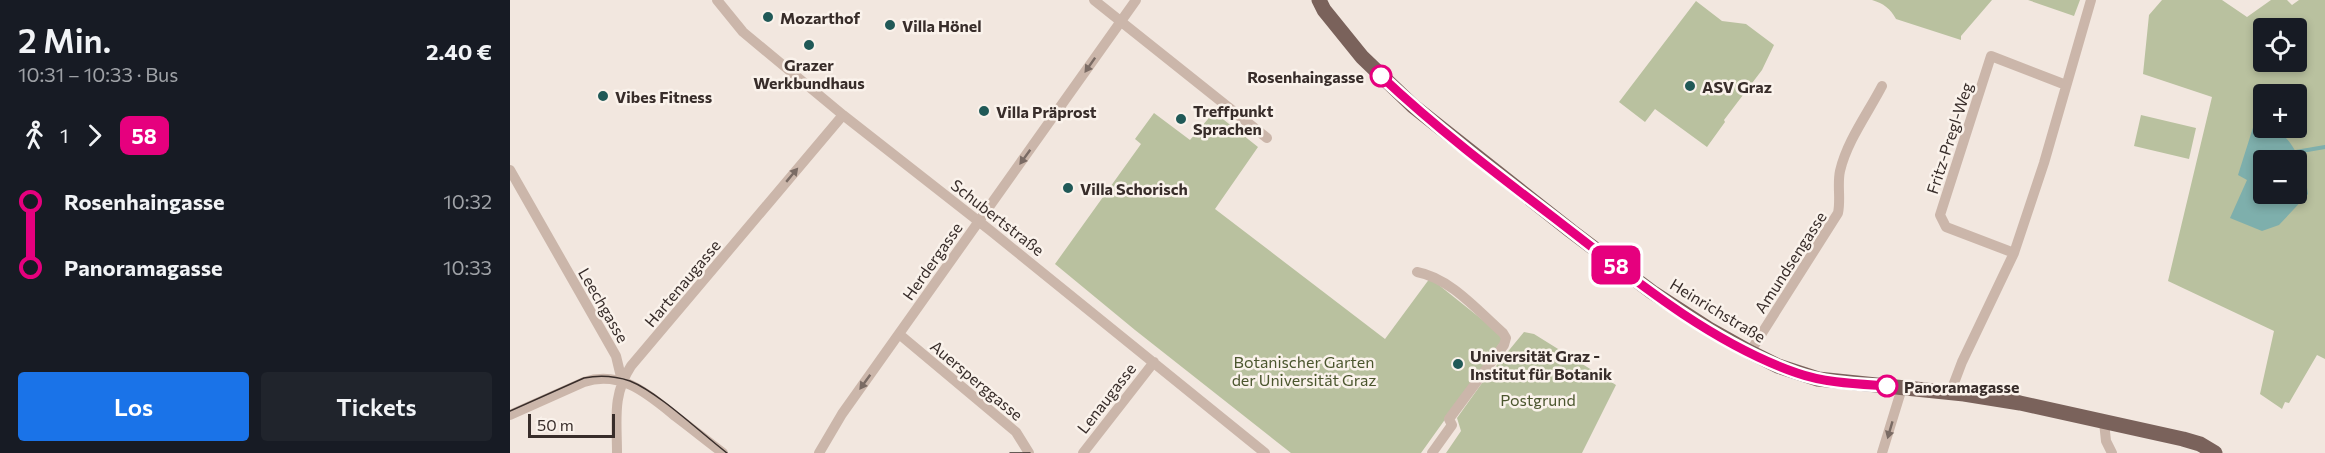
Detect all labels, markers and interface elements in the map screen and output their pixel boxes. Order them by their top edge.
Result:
place label: Mozarthof [780,8,861,27]
marker: Mozarthof [761,10,775,24]
place label: Villa Hönel [902,16,982,35]
marker: Villa Hönel [883,18,897,32]
map controls [2253,18,2307,204]
button: locate [2253,18,2307,72]
text: 2 Min. [18,19,111,60]
text: 2.40 € [426,38,492,65]
marker: Grazer Werkbundhaus [802,38,816,52]
place label: Grazer Werkbundhaus [753,55,865,92]
one-way arrow [1084,57,1096,73]
text: 10:31 – 10:33 · Bus [18,62,178,86]
marker: Rosenhaingasse [1370,65,1392,87]
place label: Rosenhaingasse [1247,67,1364,86]
place label: ASV Graz [1702,77,1772,96]
marker: ASV Graz [1683,79,1697,93]
street label: Fritz-Pregl-Weg [1922,79,1976,196]
button: + [2253,84,2307,138]
place label: Vibes Fitness [615,87,712,106]
marker: Vibes Fitness [596,89,610,103]
place label: Treffpunkt Sprachen [1193,101,1274,138]
place label: Villa Präprost [996,102,1097,121]
marker: Villa Präprost [977,104,991,118]
marker: Treffpunkt Sprachen [1174,112,1188,126]
icon: walk [18,119,51,152]
icon: forward [78,119,111,152]
text: 1 [60,123,69,147]
text: 58 [132,123,157,148]
one-way arrow [1019,149,1031,165]
button: − [2253,150,2307,204]
one-way arrow [785,168,798,183]
street label: Schubertstraße [948,175,1048,259]
place label: Villa Schorisch [1080,179,1188,198]
marker: Villa Schorisch [1061,181,1075,195]
text: Rosenhaingasse [64,188,225,215]
text: 10:32 [443,189,492,213]
street label: Amundsengasse [1750,208,1830,316]
street label: Herdergasse [898,218,966,304]
street label: Hartenaugasse [640,236,724,330]
line badge: 58 [1589,246,1643,284]
text: 58 [1603,253,1629,278]
text: Panoramagasse [64,254,223,281]
text: 10:33 [443,255,492,279]
street label: Leechgasse [575,264,633,346]
street label: Heinrichstraße [1667,274,1769,346]
street label: Auersperggasse [927,336,1027,424]
place label: Universität Graz - Institut für Botanik [1470,346,1613,383]
park label: Botanischer Garten der Universität Graz [1232,352,1376,389]
marker: Universität Graz - Institut für Botanik [1451,357,1465,371]
street label: Lenaugasse [1073,359,1139,437]
button: Los [18,372,249,441]
button: Tickets [261,372,492,441]
one-way arrow [859,373,871,389]
marker: Panoramagasse [1876,375,1898,397]
place label: Panoramagasse [1904,377,2019,396]
park label: Postgrund [1500,390,1576,409]
scale bar [528,411,615,438]
text: 50 m [537,415,574,434]
one-way arrow [1885,421,1894,439]

